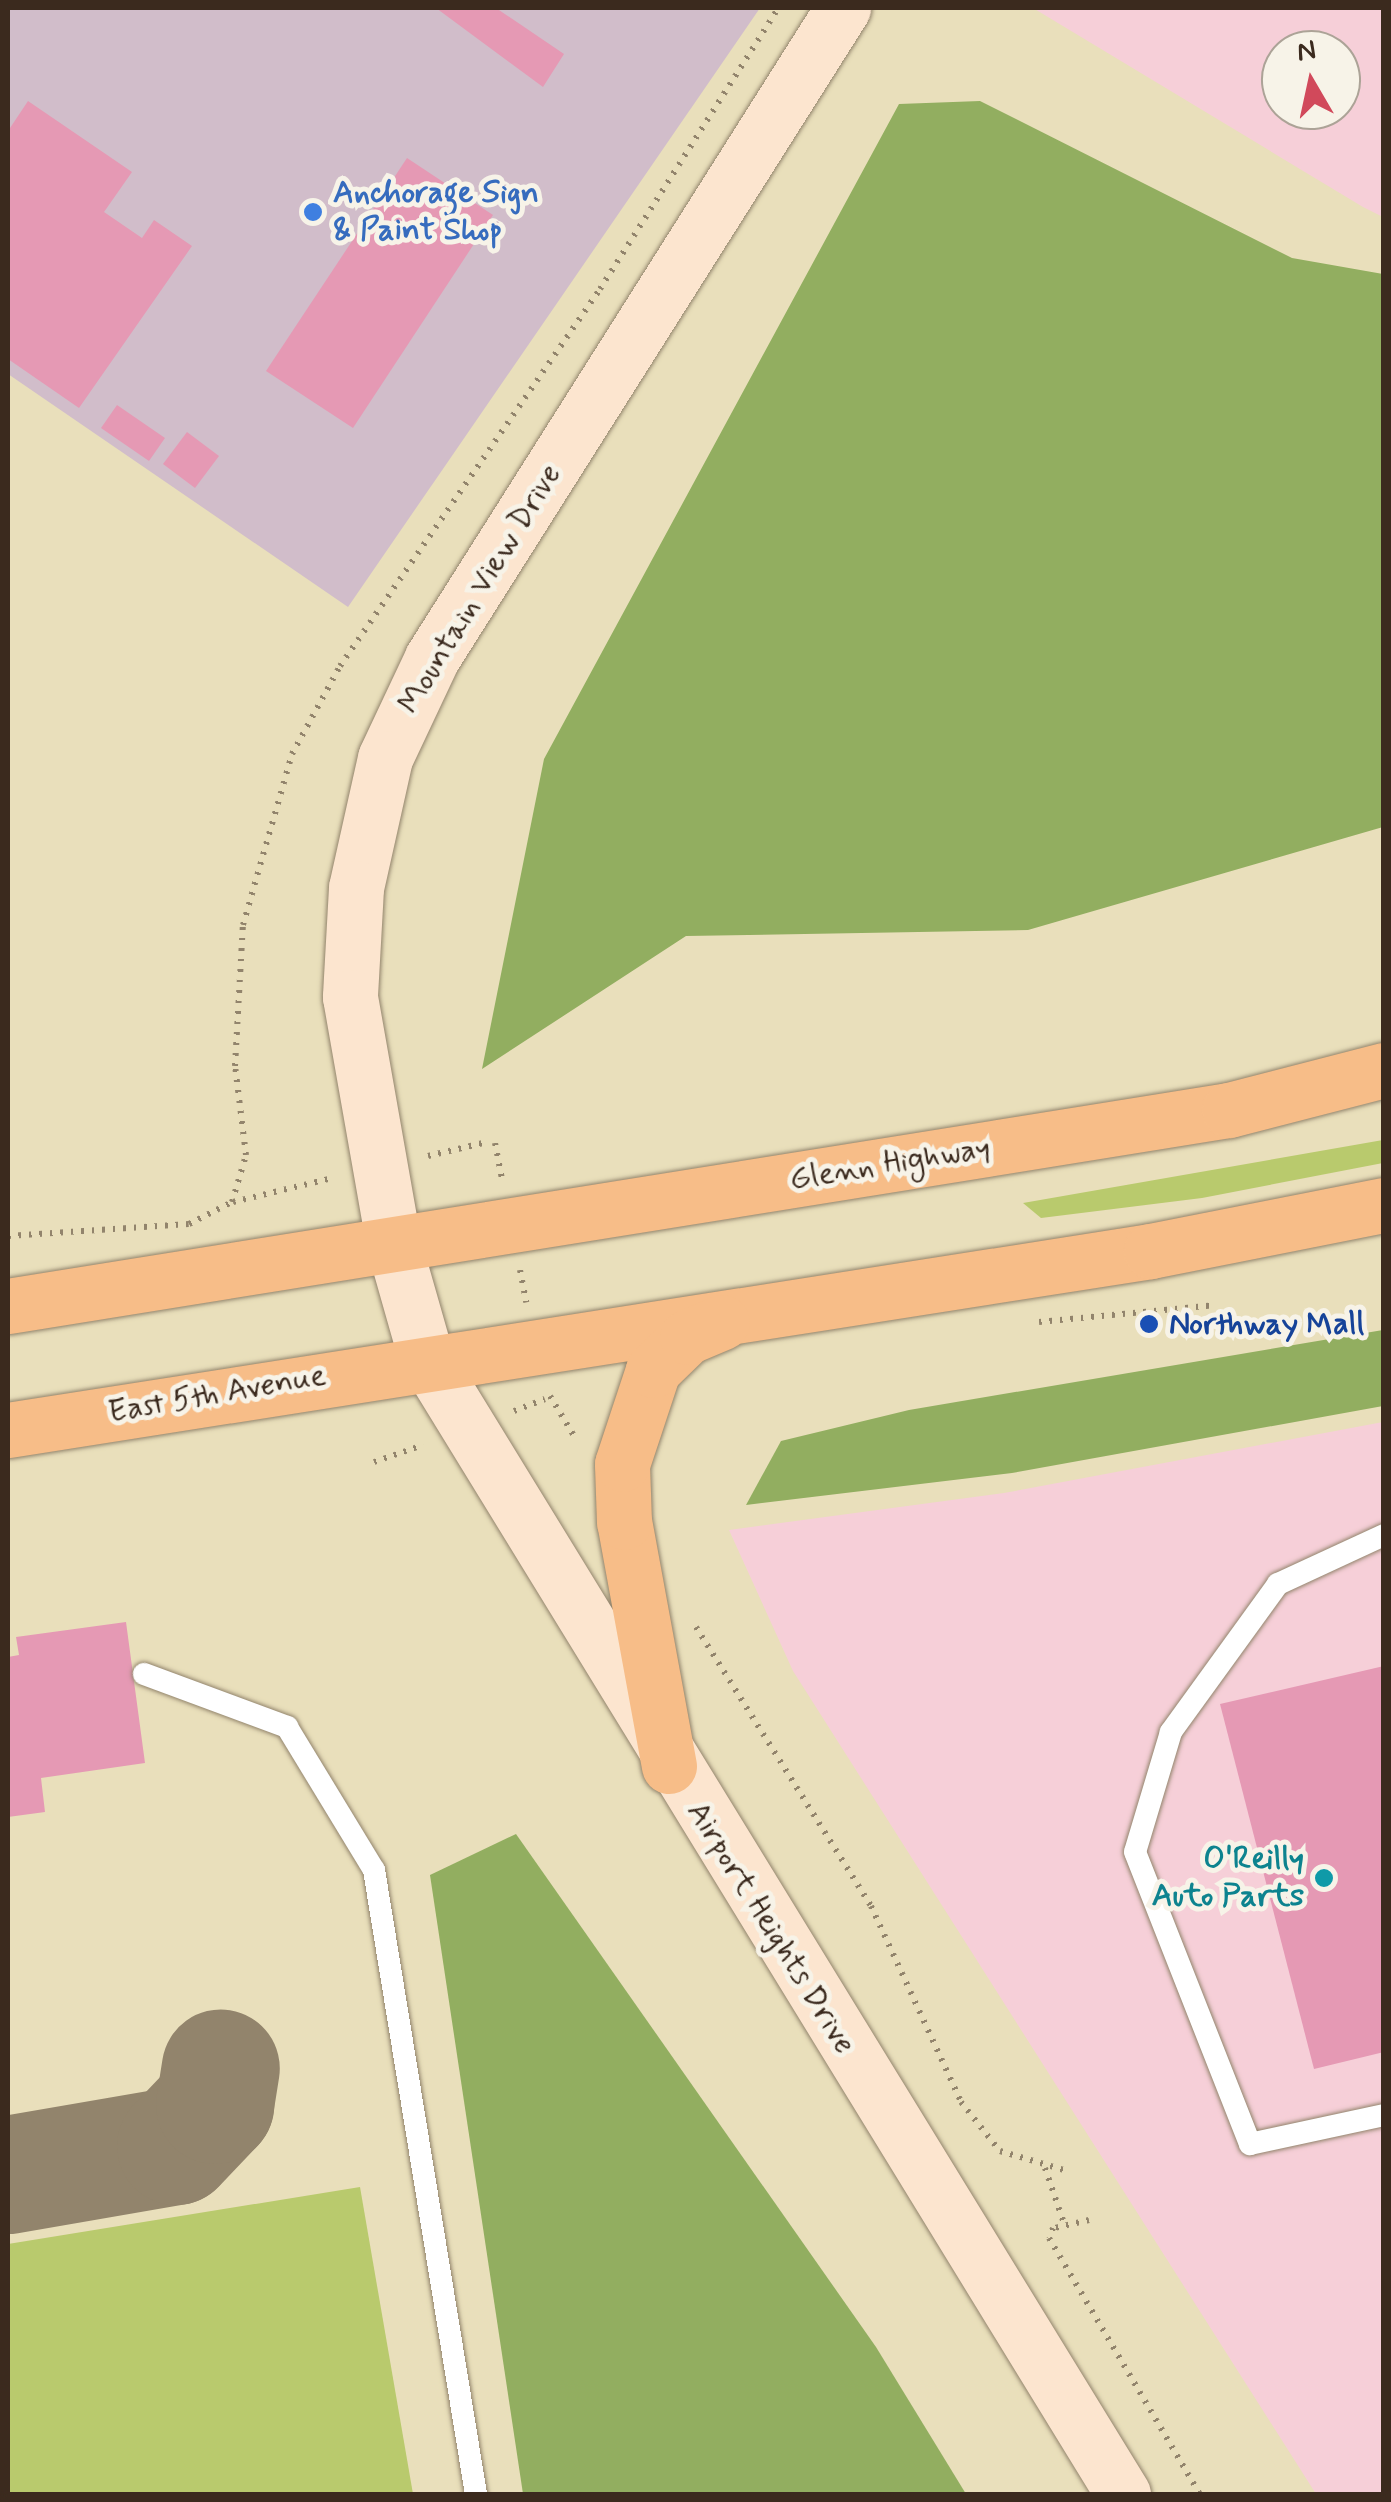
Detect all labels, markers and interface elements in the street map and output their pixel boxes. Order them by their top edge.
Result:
north arrow [1261,30,1361,130]
text: N [1294,32,1319,72]
place label: Anchorage Sign & Paint Shop [333,175,547,250]
marker: Anchorage Sign & Paint Shop [302,201,324,223]
street label: Mountain View Drive [392,459,568,719]
street label: Glenn Highway [786,1129,994,1199]
place label: Northway Mall [1169,1305,1366,1343]
marker: Northway Mall [1138,1313,1160,1335]
street label: East 5th Avenue [105,1356,329,1432]
street label: Airport Heights Drive [678,1794,864,2062]
place label: O'Reilly Auto Parts [1158,1841,1304,1916]
marker: O'Reilly Auto Parts [1313,1867,1335,1889]

